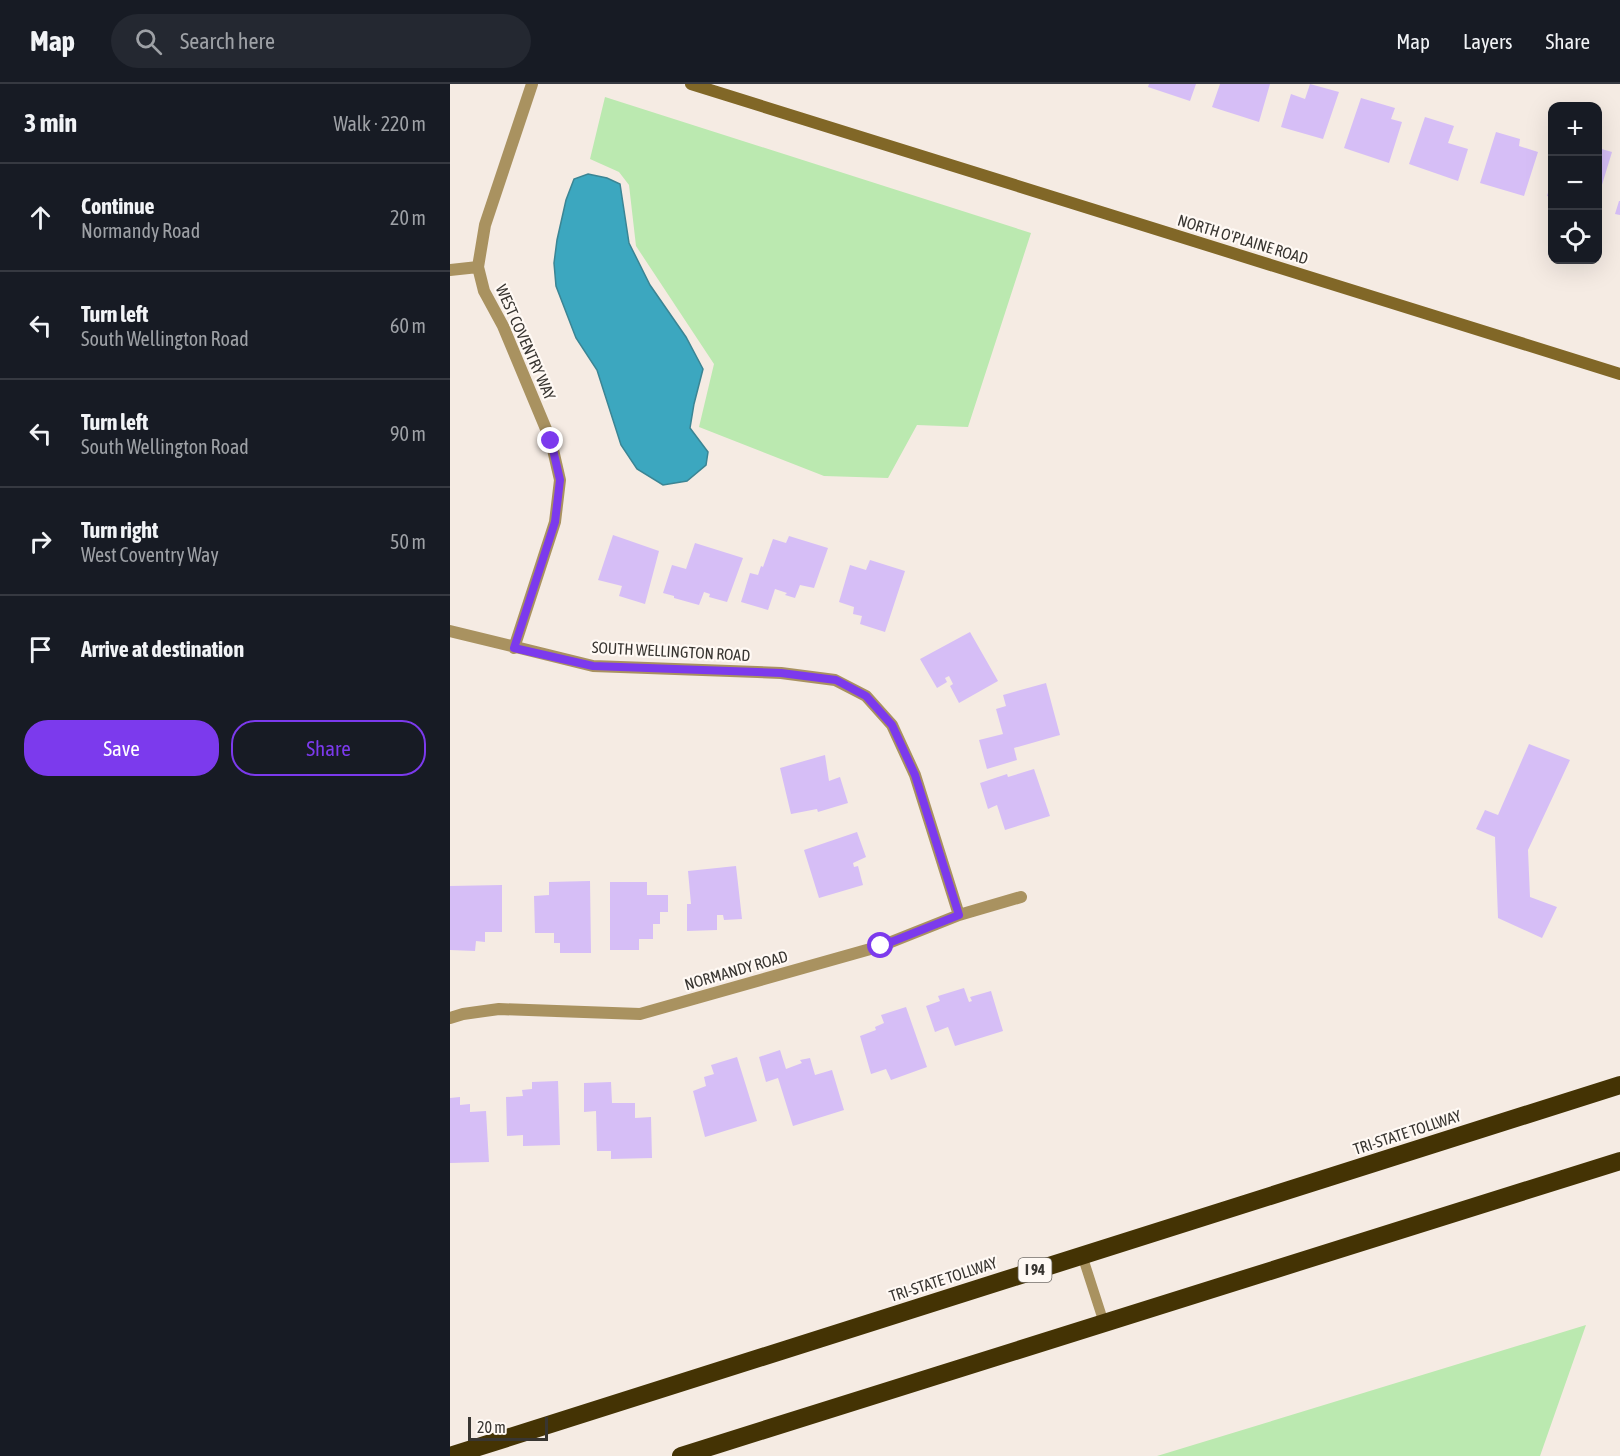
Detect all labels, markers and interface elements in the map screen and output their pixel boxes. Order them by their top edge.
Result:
search box [111,14,531,68]
text: Map [30,25,75,57]
icon: search [132,25,165,58]
text: Search here [180,28,275,54]
text: Map [1396,29,1430,53]
text: Layers [1463,29,1513,53]
text: Share [1546,29,1590,53]
map controls [1548,102,1602,264]
button: + [1548,102,1602,156]
text: 3 min [24,108,77,138]
text: Walk · 220 m [334,112,426,135]
button: − [1548,156,1602,210]
text: Continue [81,193,155,219]
icon: ahead [24,201,57,234]
text: 20 m [390,206,426,229]
button: locate [1548,210,1602,264]
street label: NORTH O'PLAINE ROAD [1176,211,1311,267]
text: Normandy Road [81,219,200,242]
street label: WEST COVENTRY WAY [493,282,560,403]
text: Turn left [81,301,148,327]
icon: left [24,309,57,342]
text: 60 m [390,314,426,337]
text: South Wellington Road [81,327,249,350]
text: Turn left [81,409,148,435]
icon: left [24,417,57,450]
text: 90 m [390,422,426,445]
route end [537,427,563,453]
text: South Wellington Road [81,435,249,458]
text: Turn right [81,517,158,543]
icon: right [24,525,57,558]
text: 50 m [390,530,426,553]
text: West Coventry Way [81,543,219,566]
icon: arrive [24,633,57,666]
text: Arrive at destination [81,636,244,662]
street label: SOUTH WELLINGTON ROAD [591,638,751,664]
button: Save [24,720,219,776]
button: Share [231,720,426,776]
route start [867,932,893,958]
street label: NORMANDY ROAD [682,947,790,993]
street label: TRI-STATE TOLLWAY [1351,1106,1464,1158]
street label: TRI-STATE TOLLWAY [887,1253,1000,1305]
road number: I 94 [1018,1258,1052,1282]
scale bar [468,1414,548,1442]
text: 20 m [477,1418,506,1436]

